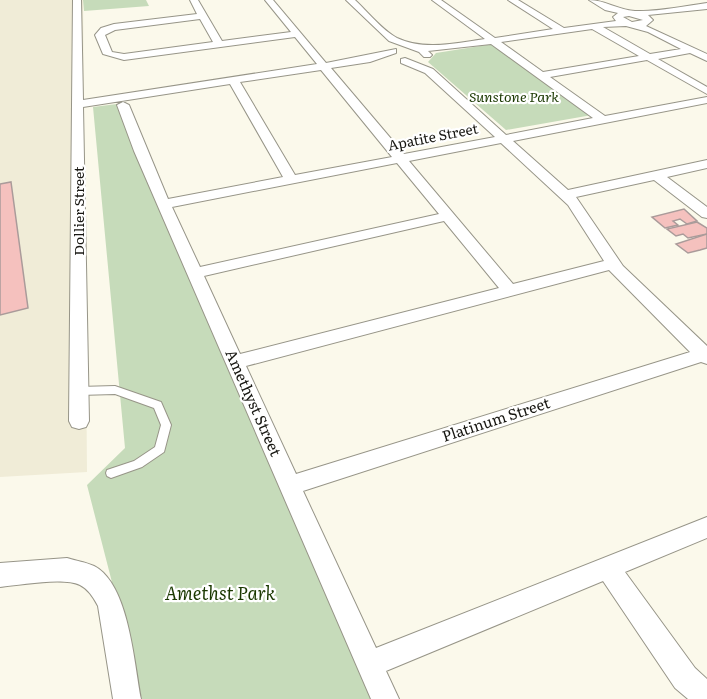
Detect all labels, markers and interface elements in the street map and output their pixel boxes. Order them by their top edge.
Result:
park label: Sunstone Park [469,86,559,106]
street label: Apatite Street [386,117,480,155]
street label: Dollier Street [68,166,88,256]
street label: Amethyst Street [221,345,288,459]
street label: Platinum Street [439,390,552,447]
park label: Amethst Park [165,579,275,606]

